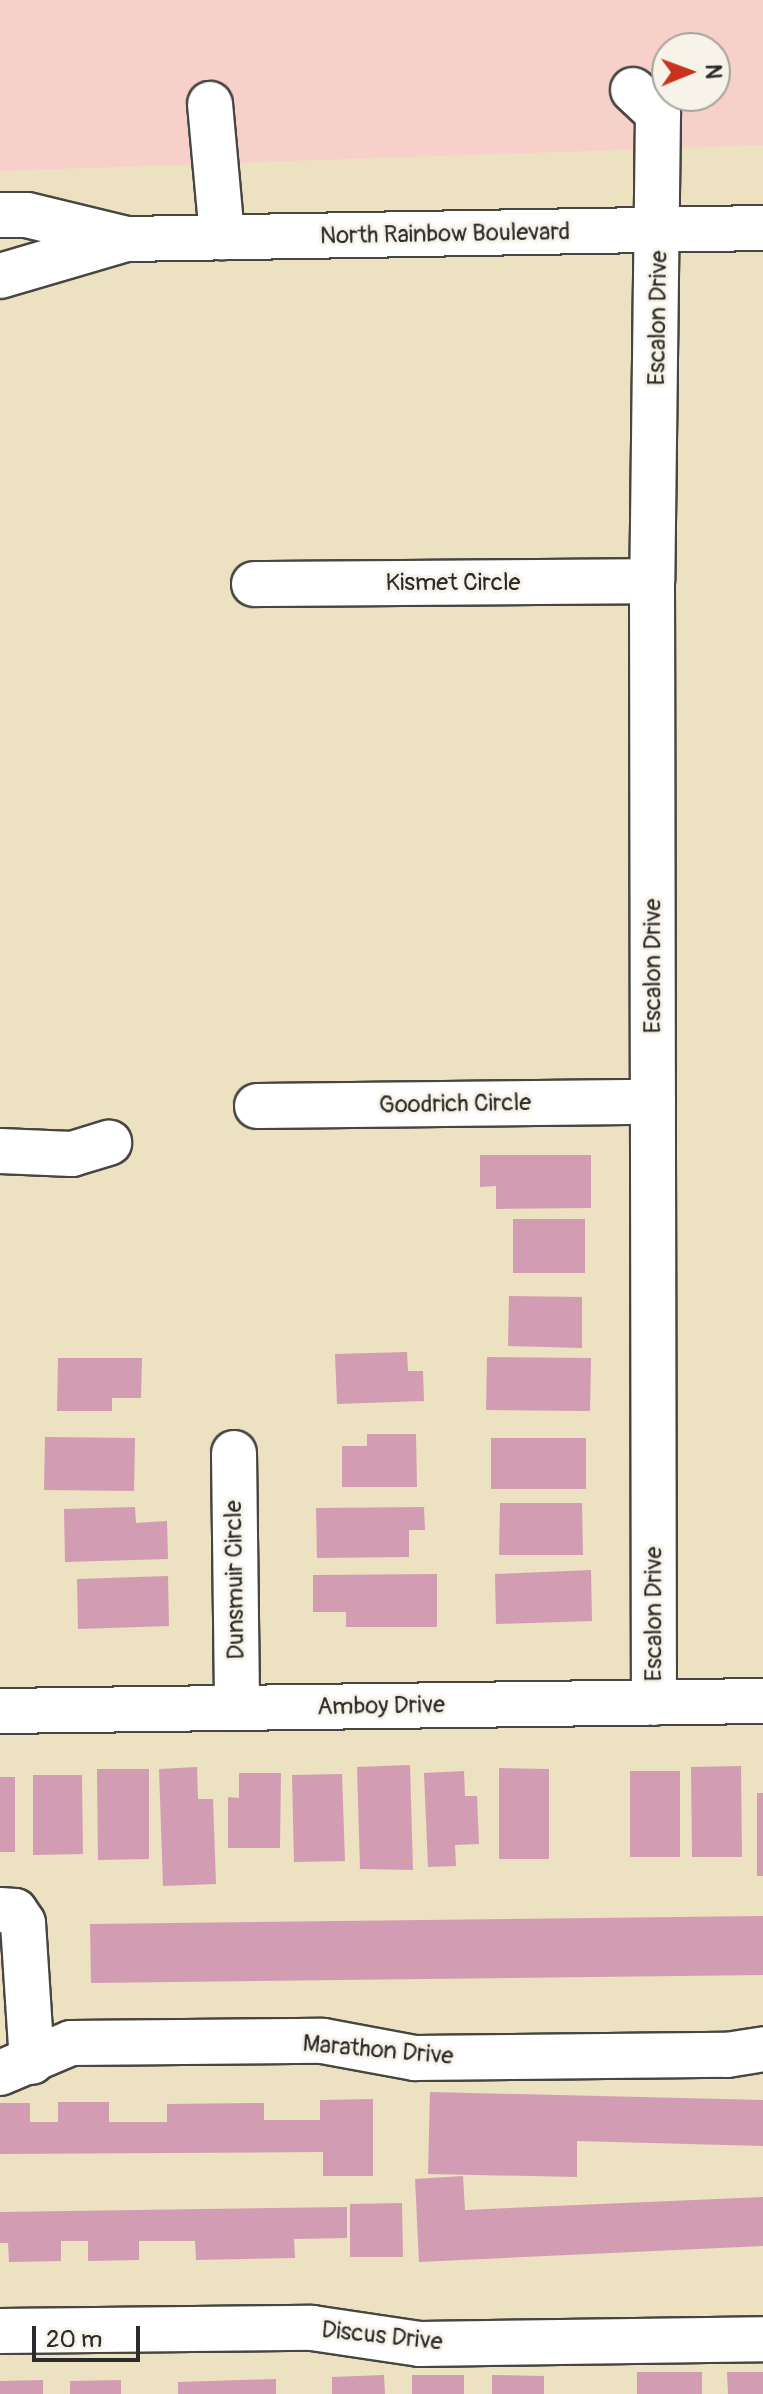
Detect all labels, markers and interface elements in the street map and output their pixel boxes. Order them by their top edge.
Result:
north arrow [651,32,731,112]
text: N [699,64,727,79]
street label: North Rainbow Boulevard [320,217,570,251]
street label: Escalon Drive [642,250,674,386]
street label: Kismet Circle [386,569,520,597]
street label: Escalon Drive [639,899,667,1033]
street label: Goodrich Circle [379,1088,531,1120]
street label: Dunsmuir Circle [219,1500,251,1660]
street label: Escalon Drive [640,1547,668,1681]
street label: Amboy Drive [317,1690,445,1722]
street label: Marathon Drive [302,2029,454,2071]
scale bar [36,2310,144,2360]
street label: Discus Drive [320,2315,444,2357]
text: 20 m [46,2325,102,2354]

